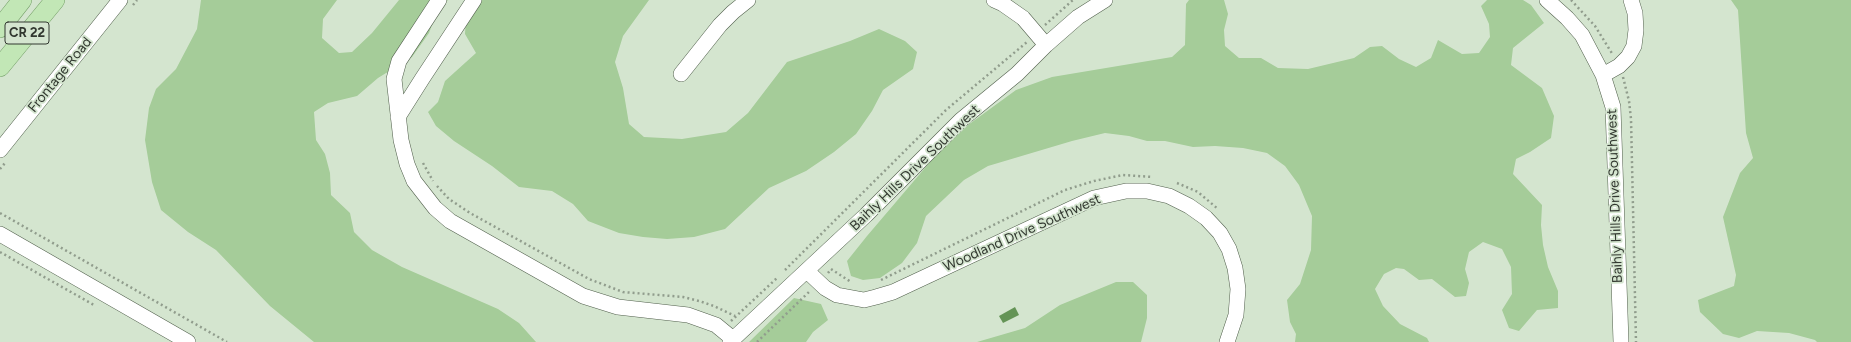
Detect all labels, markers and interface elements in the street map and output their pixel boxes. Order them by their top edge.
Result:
road number: CR 22 [5,22,49,44]
street label: Frontage Road [25,34,95,116]
street label: Baihly Hills Drive Southwest [847,101,983,235]
street label: Baihly Hills Drive Southwest [1604,109,1626,283]
street label: Woodland Drive Southwest [941,191,1103,275]

